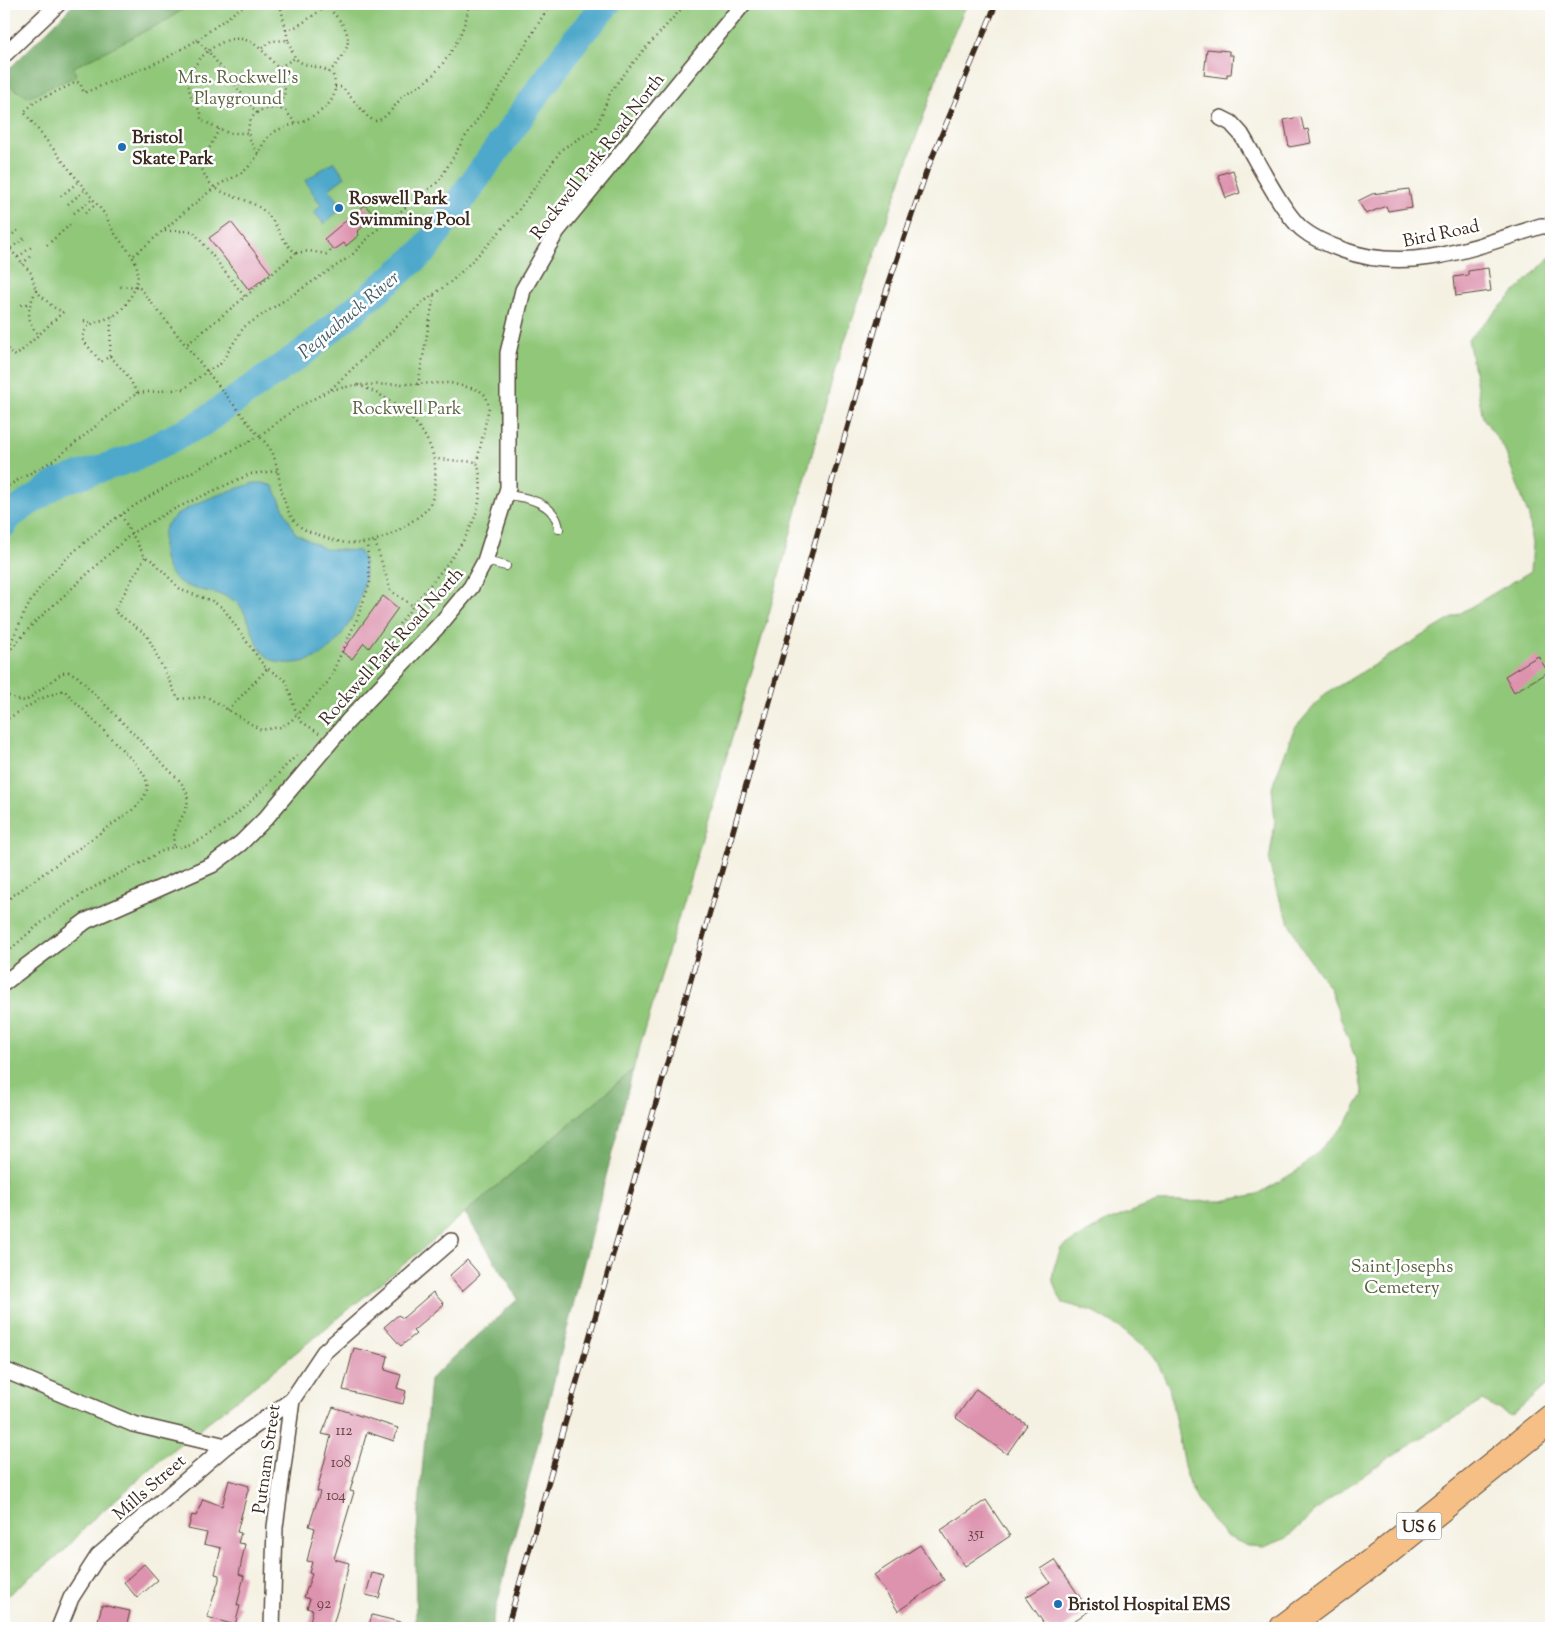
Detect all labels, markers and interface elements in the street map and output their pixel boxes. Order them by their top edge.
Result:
park label: Mrs. Rockwell's Playground [178,66,298,113]
street label: Rockwell Park Road North [525,68,672,246]
place label: Bristol Skate Park [132,126,214,173]
marker: Bristol Skate Park [116,141,128,153]
place label: Roswell Park Swimming Pool [349,187,471,234]
marker: Roswell Park Swimming Pool [333,202,345,214]
street label: Bird Road [1401,214,1482,256]
water label: Pequabuck River [293,265,406,366]
park label: Rockwell Park [352,397,462,423]
street label: Rockwell Park Road North [314,562,471,732]
park label: Saint Josephs Cemetery [1351,1255,1453,1302]
street label: Putnam Street [247,1403,289,1516]
house number: 112 [335,1421,353,1442]
street label: Mills Street [108,1449,192,1528]
house number: 108 [331,1453,351,1474]
house number: 104 [326,1486,346,1507]
road number: US 6 [1396,1512,1442,1540]
house number: 351 [968,1524,984,1545]
place label: Bristol Hospital EMS [1068,1593,1231,1619]
house number: 92 [317,1594,331,1615]
marker: Bristol Hospital EMS [1052,1598,1064,1610]

